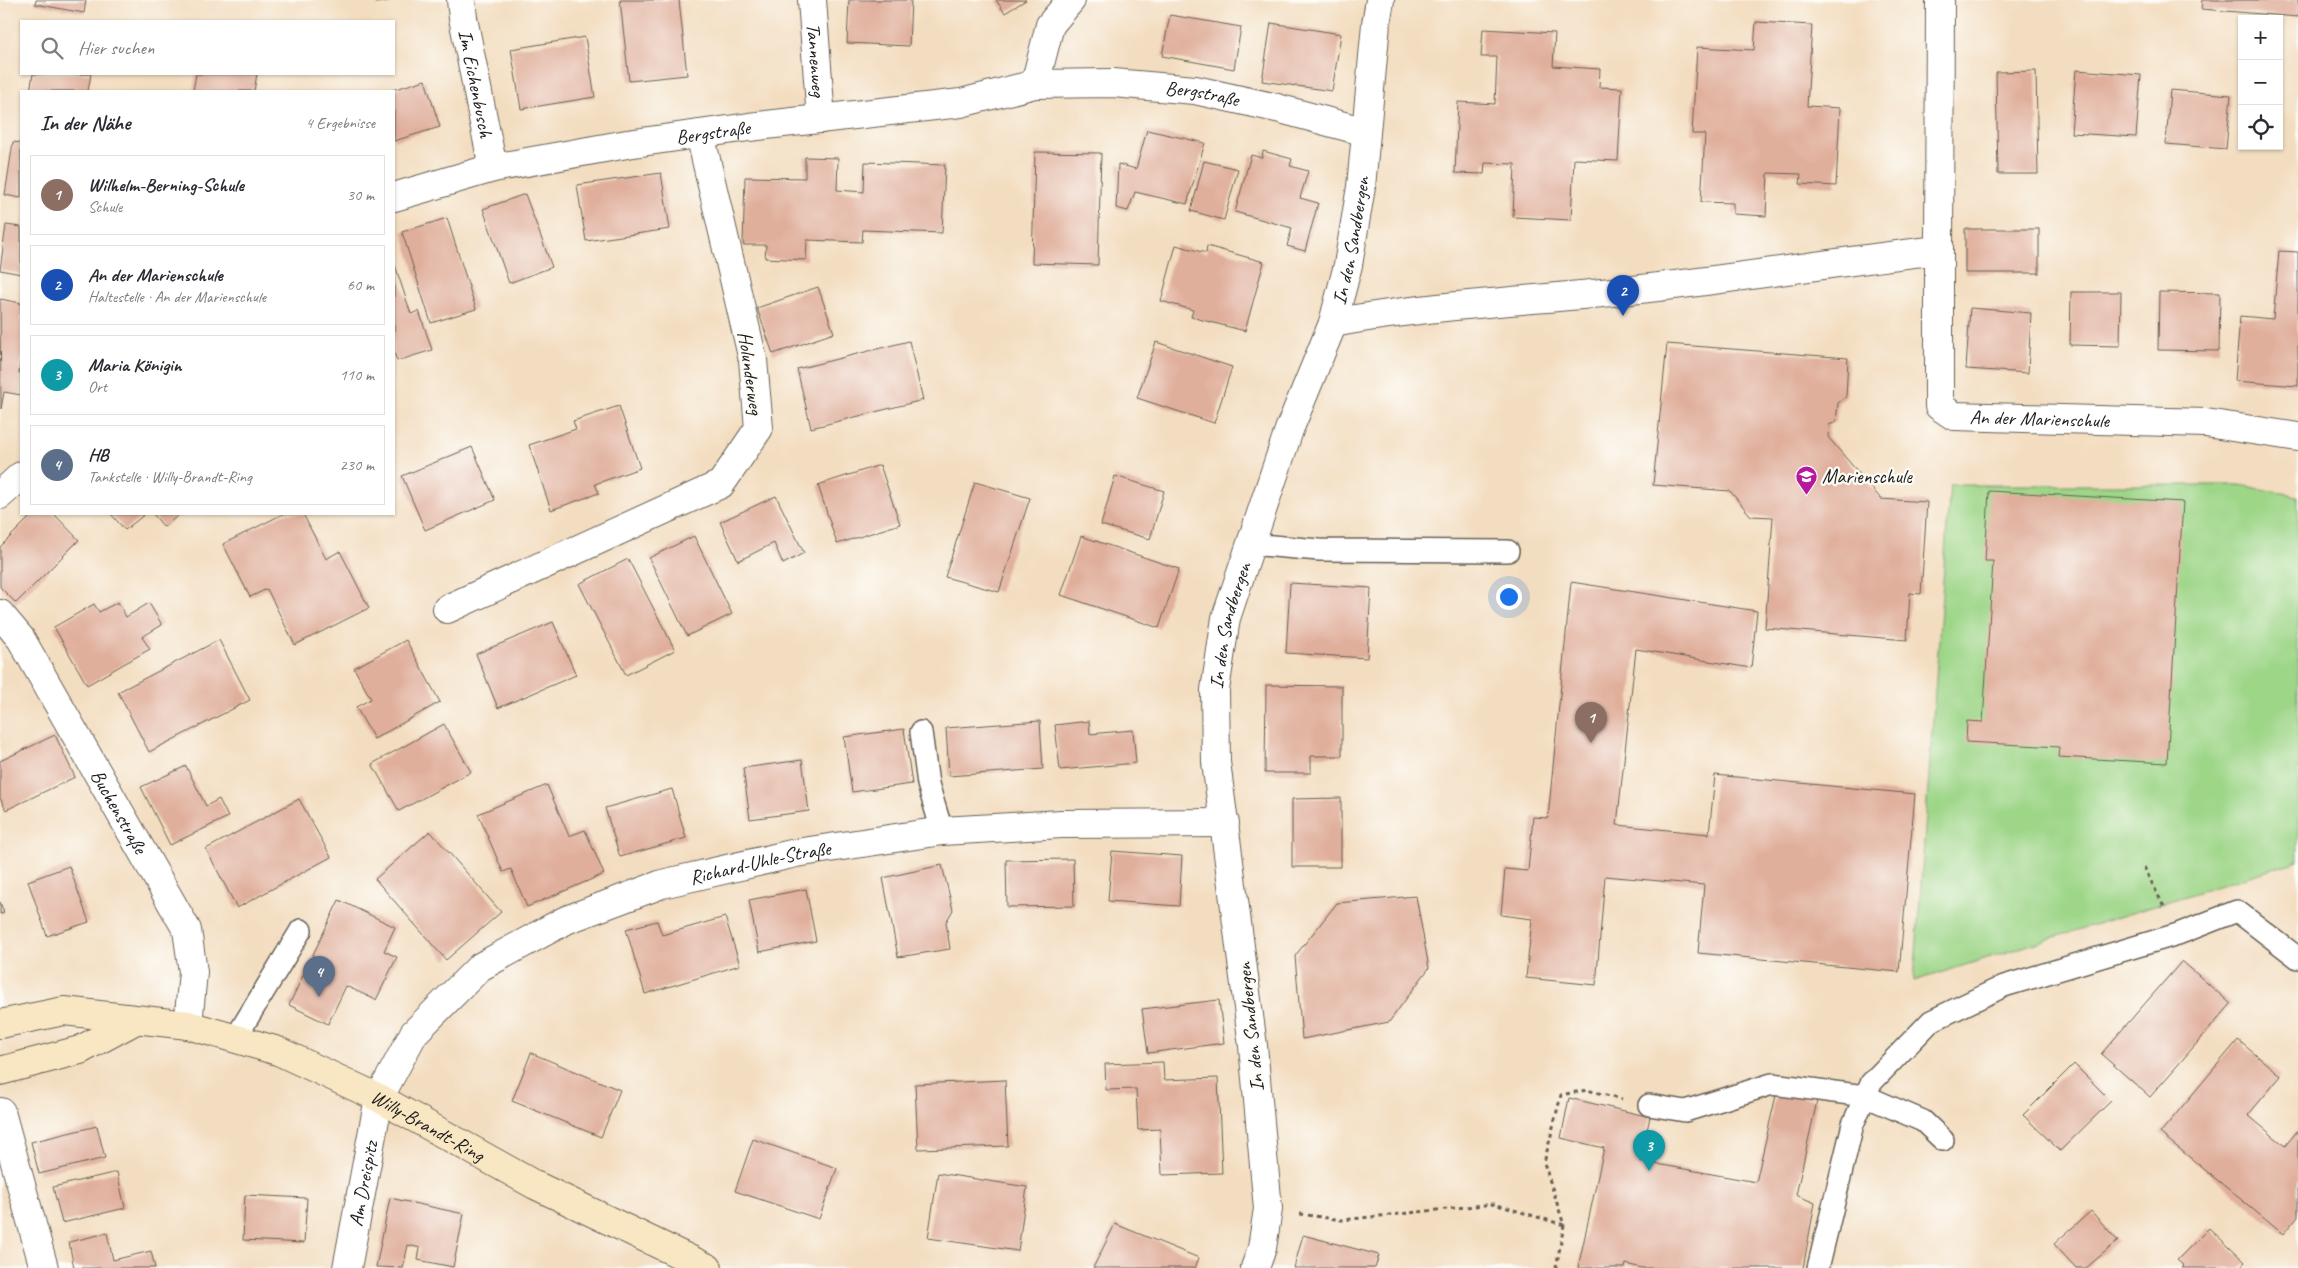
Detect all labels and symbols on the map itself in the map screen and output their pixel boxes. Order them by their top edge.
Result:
street label: Tannenweg [801,22,831,99]
street label: Im Eichenbusch [453,28,499,141]
street label: Bergstraße [1164,76,1243,113]
street label: Bergstraße [674,115,753,150]
street label: In den Sandbergen [1326,175,1375,307]
pin: 2 [1607,275,1639,316]
street label: Holunderweg [732,330,769,418]
street label: An der Marienschule [1969,404,2111,433]
school or university icon: Marienschule [1794,464,1818,495]
place label: Marienschule [1822,464,1913,489]
street label: In den Sandbergen [1203,558,1257,690]
your location [1496,584,1522,610]
pin: 1 [1575,702,1607,743]
street label: Buchenstraße [85,765,153,859]
street label: Richard-Uhle-Straße [687,836,834,890]
pin: 4 [303,956,335,997]
street label: In den Sandbergen [1231,960,1270,1093]
street label: Willy-Brandt-Ring [366,1084,490,1168]
pin: 3 [1633,1130,1665,1171]
street label: Am Dreispitz [343,1137,384,1228]

